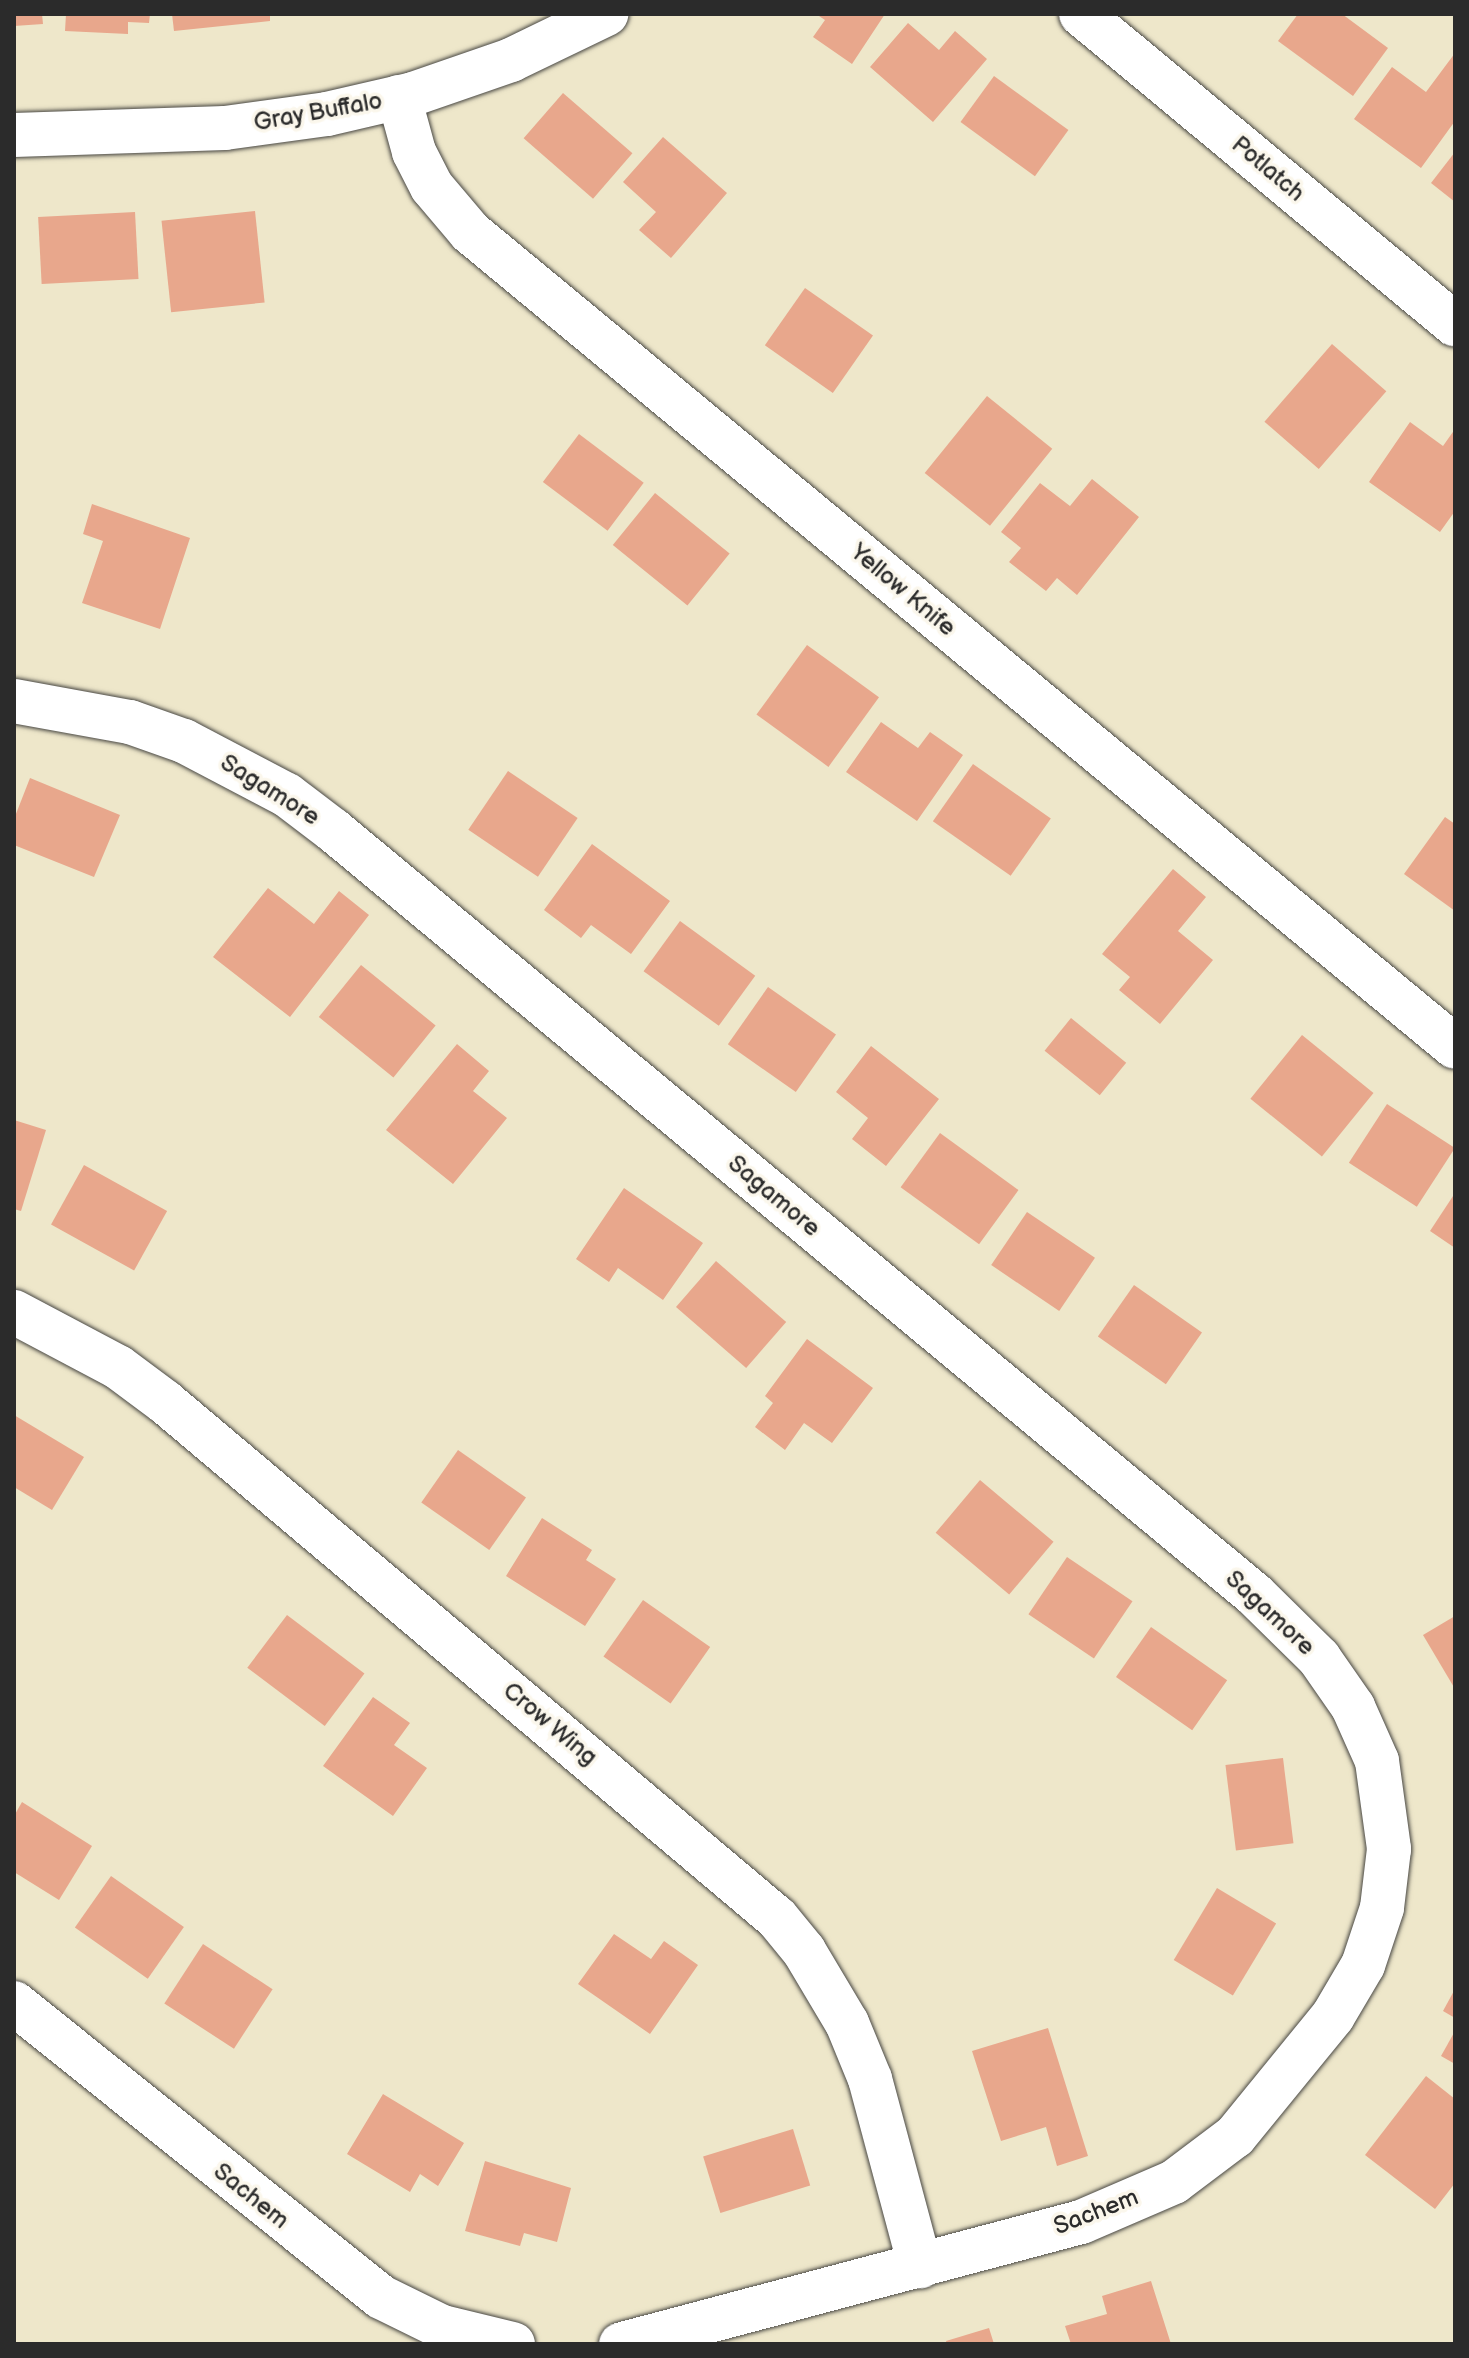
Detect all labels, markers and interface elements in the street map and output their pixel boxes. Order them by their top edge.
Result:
street label: Gray Buffalo [251,86,385,138]
street label: Potlatch [1226,130,1310,208]
street label: Yellow Knife [845,538,961,642]
street label: Sagamore [215,748,325,832]
street label: Sagamore [722,1149,826,1243]
street label: Sagamore [1219,1564,1321,1662]
street label: Crow Wing [497,1676,603,1772]
street label: Sachem [208,2157,294,2235]
street label: Sachem [1050,2183,1142,2241]

